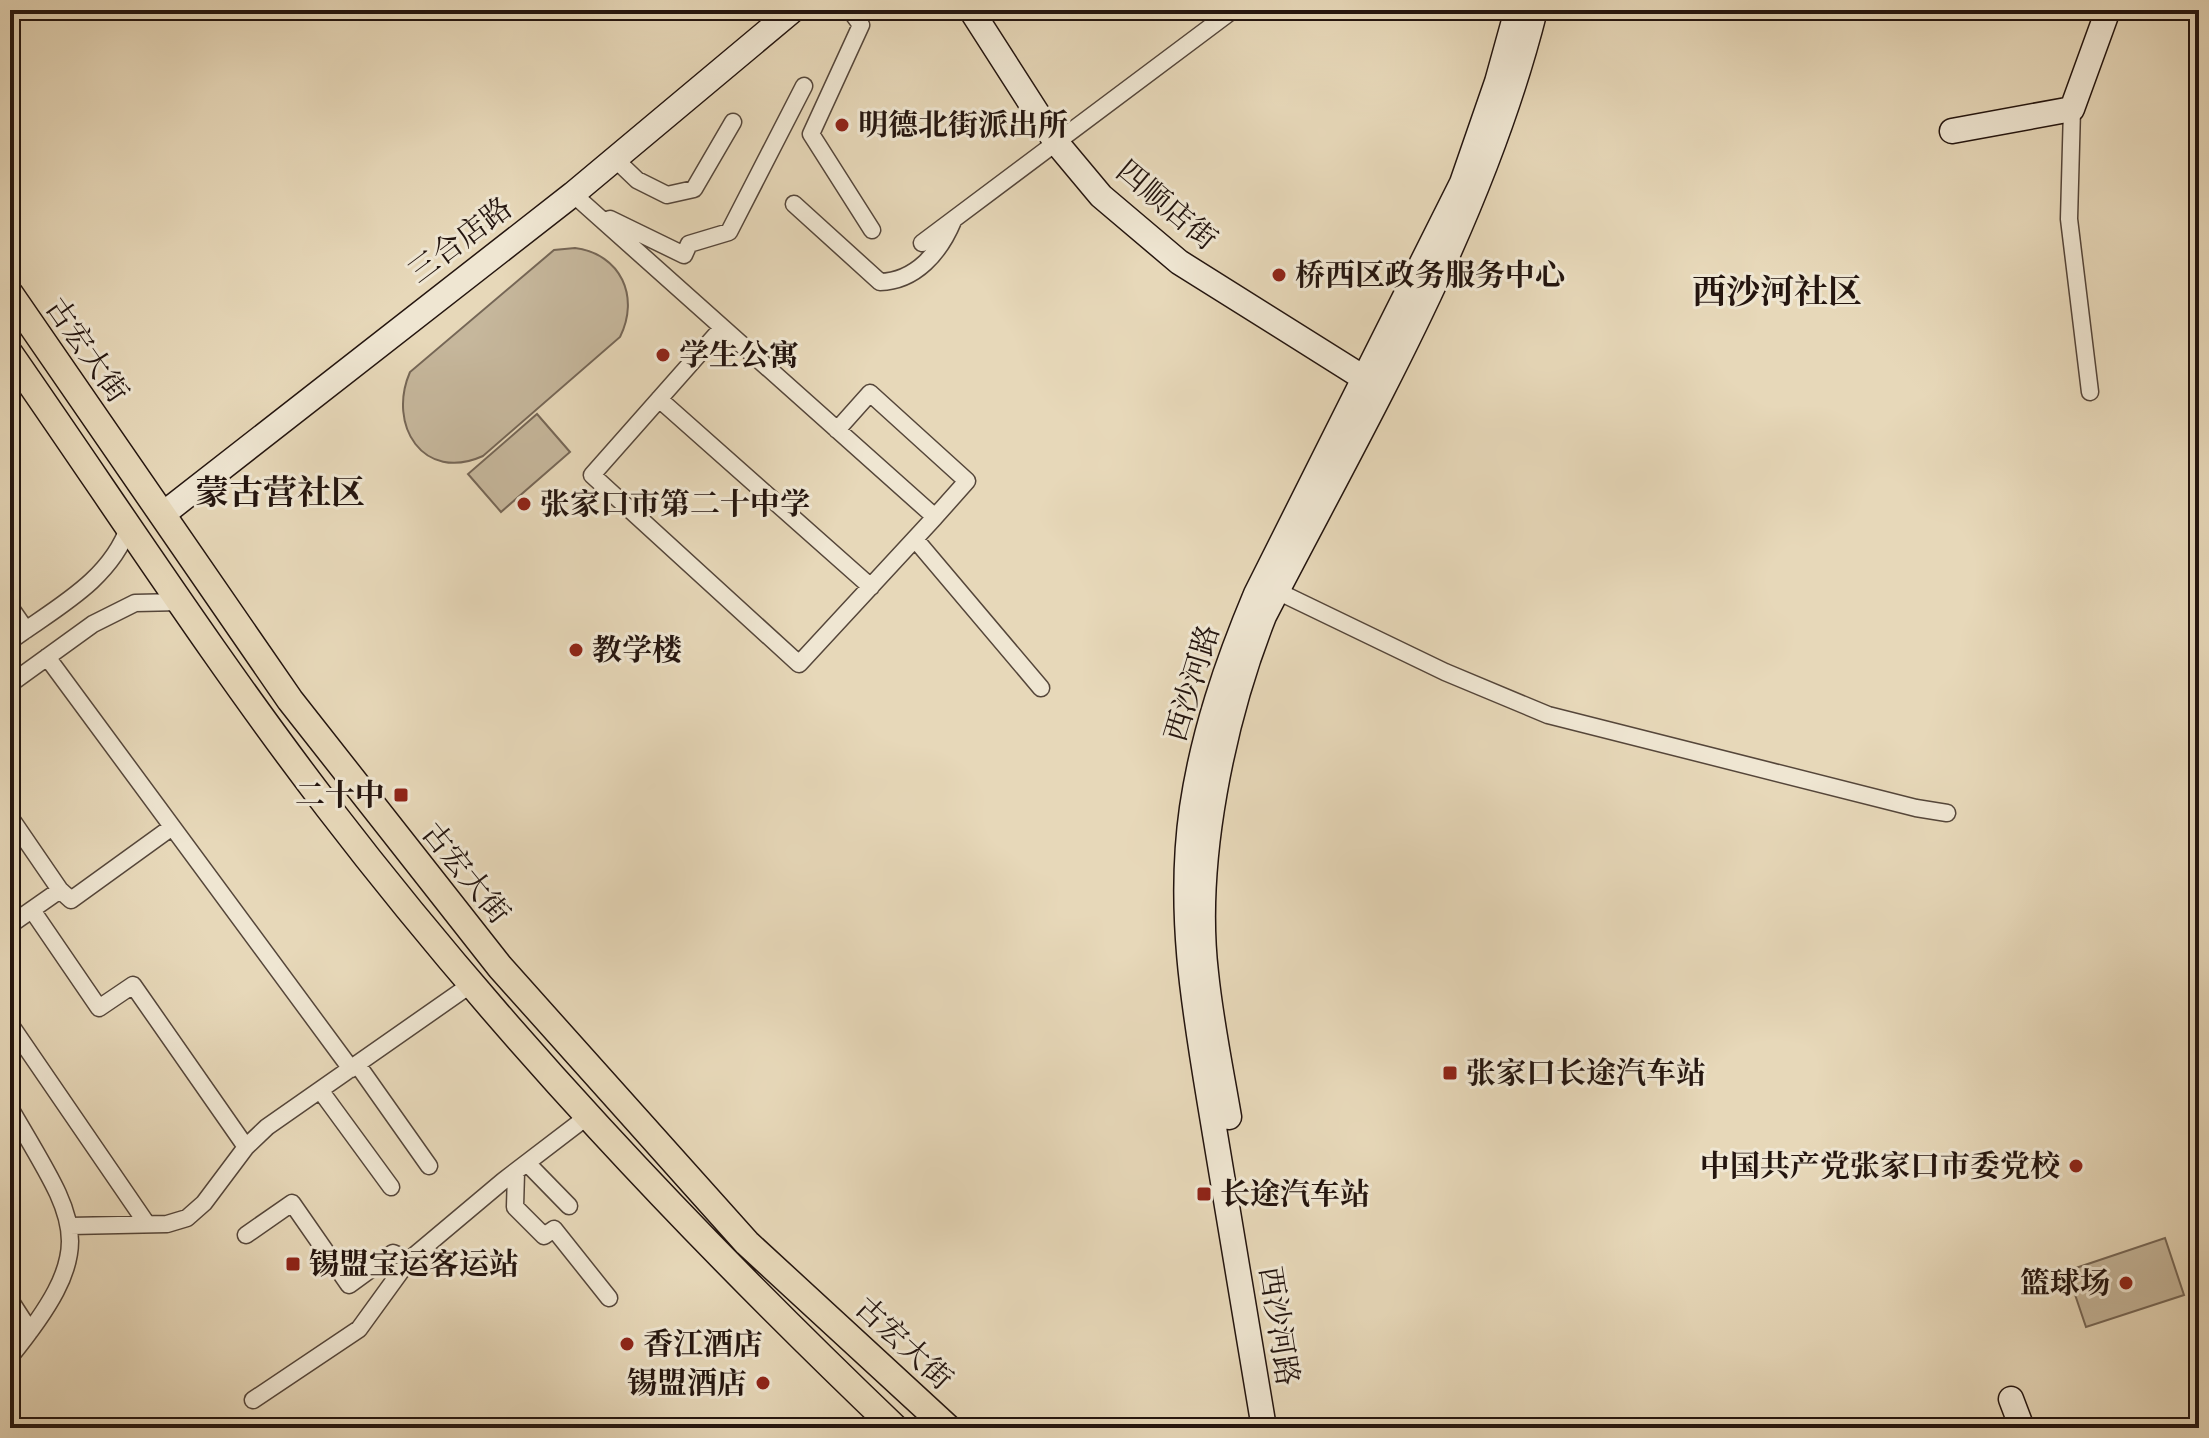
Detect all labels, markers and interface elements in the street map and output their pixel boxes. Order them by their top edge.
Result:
place label: 明德北街派出所 [858,107,1068,143]
marker: 明德北街派出所 [833,116,851,134]
street label: 四顺店街 [1109,153,1225,257]
street label: 三合店路 [401,190,519,290]
place label: 桥西区政务服务中心 [1295,257,1565,293]
marker: 桥西区政务服务中心 [1270,266,1288,284]
district label: 西沙河社区 [1692,271,1862,312]
street label: 古宏大街 [38,291,136,409]
place label: 学生公寓 [679,337,799,373]
marker: 学生公寓 [654,346,672,364]
district label: 蒙古营社区 [195,472,365,513]
place label: 张家口市第二十中学 [540,486,810,522]
marker: 张家口市第二十中学 [515,495,533,513]
street label: 西沙河路 [1157,620,1227,746]
place label: 教学楼 [592,632,682,668]
marker: 教学楼 [567,641,585,659]
place label: 二十中 [295,777,385,813]
marker: 二十中 [392,786,410,804]
street label: 古宏大街 [414,815,518,931]
place label: 张家口长途汽车站 [1466,1055,1706,1091]
marker: 张家口长途汽车站 [1441,1064,1459,1082]
place label: 中国共产党张家口市委党校 [1700,1148,2060,1184]
marker: 中国共产党张家口市委党校 [2067,1157,2085,1175]
place label: 长途汽车站 [1220,1176,1370,1212]
marker: 长途汽车站 [1195,1185,1213,1203]
place label: 锡盟宝运客运站 [309,1246,519,1282]
marker: 锡盟宝运客运站 [284,1255,302,1273]
street label: 西沙河路 [1252,1264,1306,1388]
place label: 篮球场 [2020,1265,2110,1301]
marker: 篮球场 [2117,1274,2135,1292]
street label: 古宏大街 [848,1289,960,1397]
place label: 香江酒店 [643,1326,763,1362]
marker: 香江酒店 [618,1335,636,1353]
place label: 锡盟酒店 [627,1365,747,1401]
marker: 锡盟酒店 [754,1374,772,1392]

